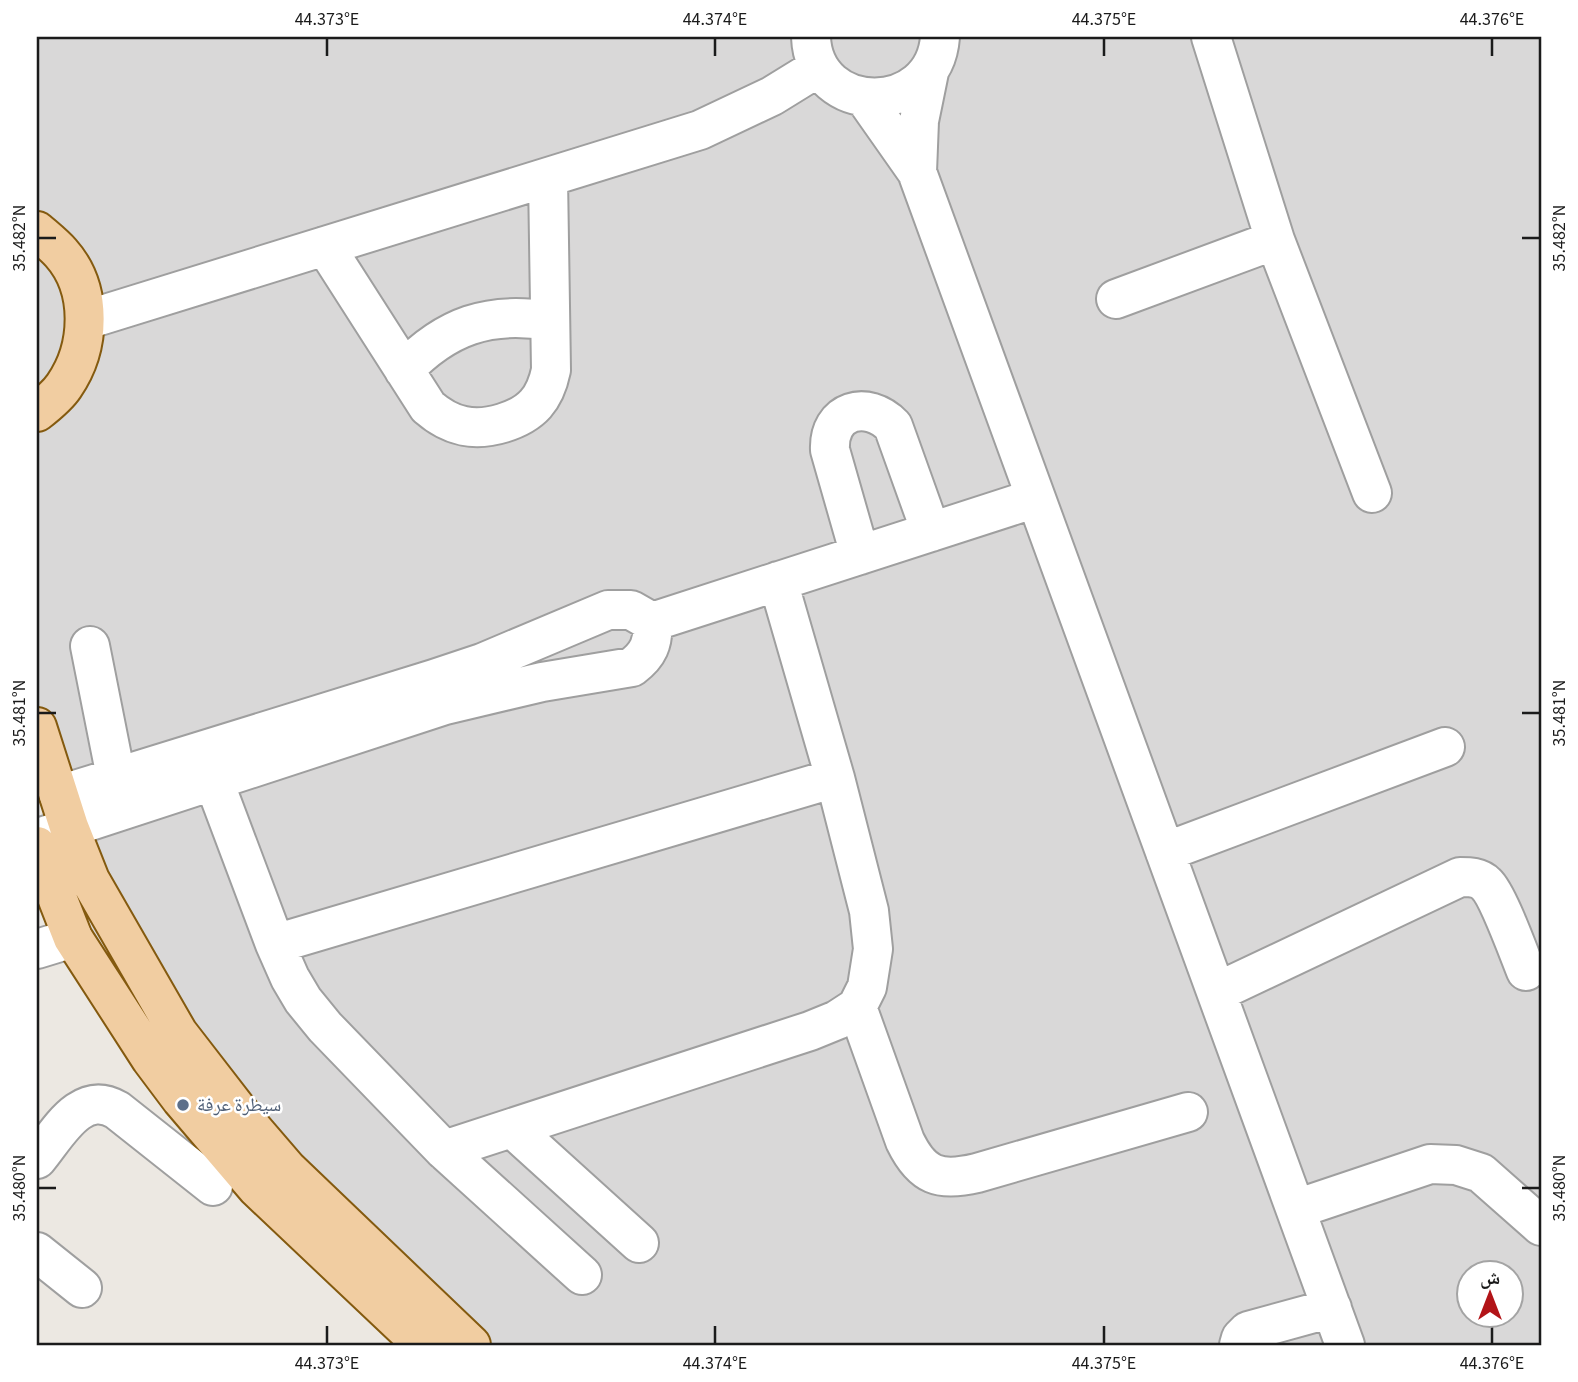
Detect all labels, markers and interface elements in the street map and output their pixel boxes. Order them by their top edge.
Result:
text: 44.373°E [295,7,359,32]
text: 44.374°E [683,7,747,32]
text: 44.375°E [1072,7,1136,32]
text: 44.376°E [1460,7,1524,32]
text: 35.482°N [7,205,32,271]
text: 35.482°N [1547,205,1572,271]
text: 35.481°N [7,680,32,746]
text: 35.481°N [1547,680,1572,746]
place label: سيطرة عرفة [197,1092,281,1119]
marker: سيطرة عرفة [175,1097,191,1113]
text: 35.480°N [7,1155,32,1221]
text: 35.480°N [1547,1155,1572,1221]
north arrow [1456,1260,1526,1330]
text: ش [1480,1265,1500,1292]
text: 44.373°E [295,1351,359,1376]
text: 44.374°E [683,1351,747,1376]
text: 44.375°E [1072,1351,1136,1376]
text: 44.376°E [1460,1351,1524,1376]

